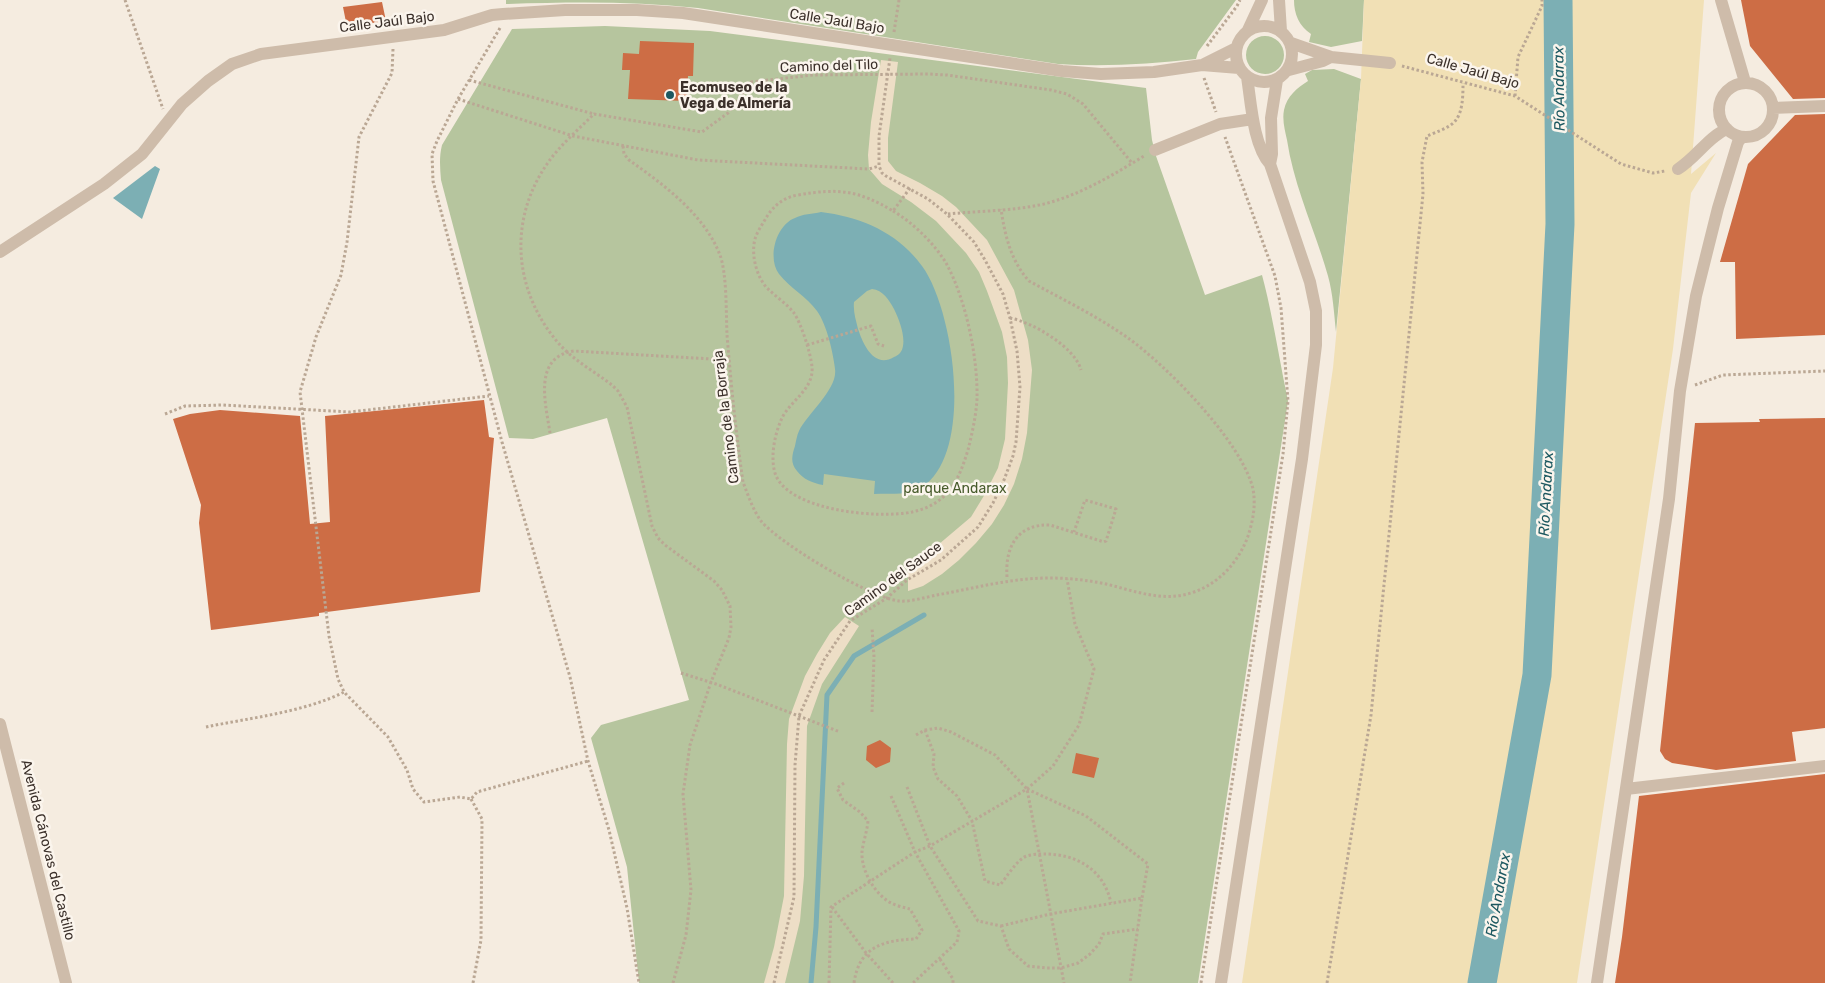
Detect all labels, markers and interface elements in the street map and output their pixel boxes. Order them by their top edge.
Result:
street label: Calle Jaúl Bajo [788,5,886,37]
street label: Calle Jaúl Bajo [338,8,436,36]
water label: Río Andarax [1549,45,1569,132]
street label: Calle Jaúl Bajo [1425,50,1521,92]
street label: Camino del Tilo [780,56,878,76]
place label: Ecomuseo de la Vega de Almería [680,79,791,112]
marker: Ecomuseo de la Vega de Almería [664,89,676,101]
street label: Camino de la Borraja [709,349,743,485]
water label: Río Andarax [1535,450,1557,537]
park label: parque Andarax [903,480,1007,497]
street label: Camino del Sauce [841,538,945,620]
street label: Avenida Cánovas del Castillo [17,758,79,942]
water label: Río Andarax [1482,851,1514,938]

